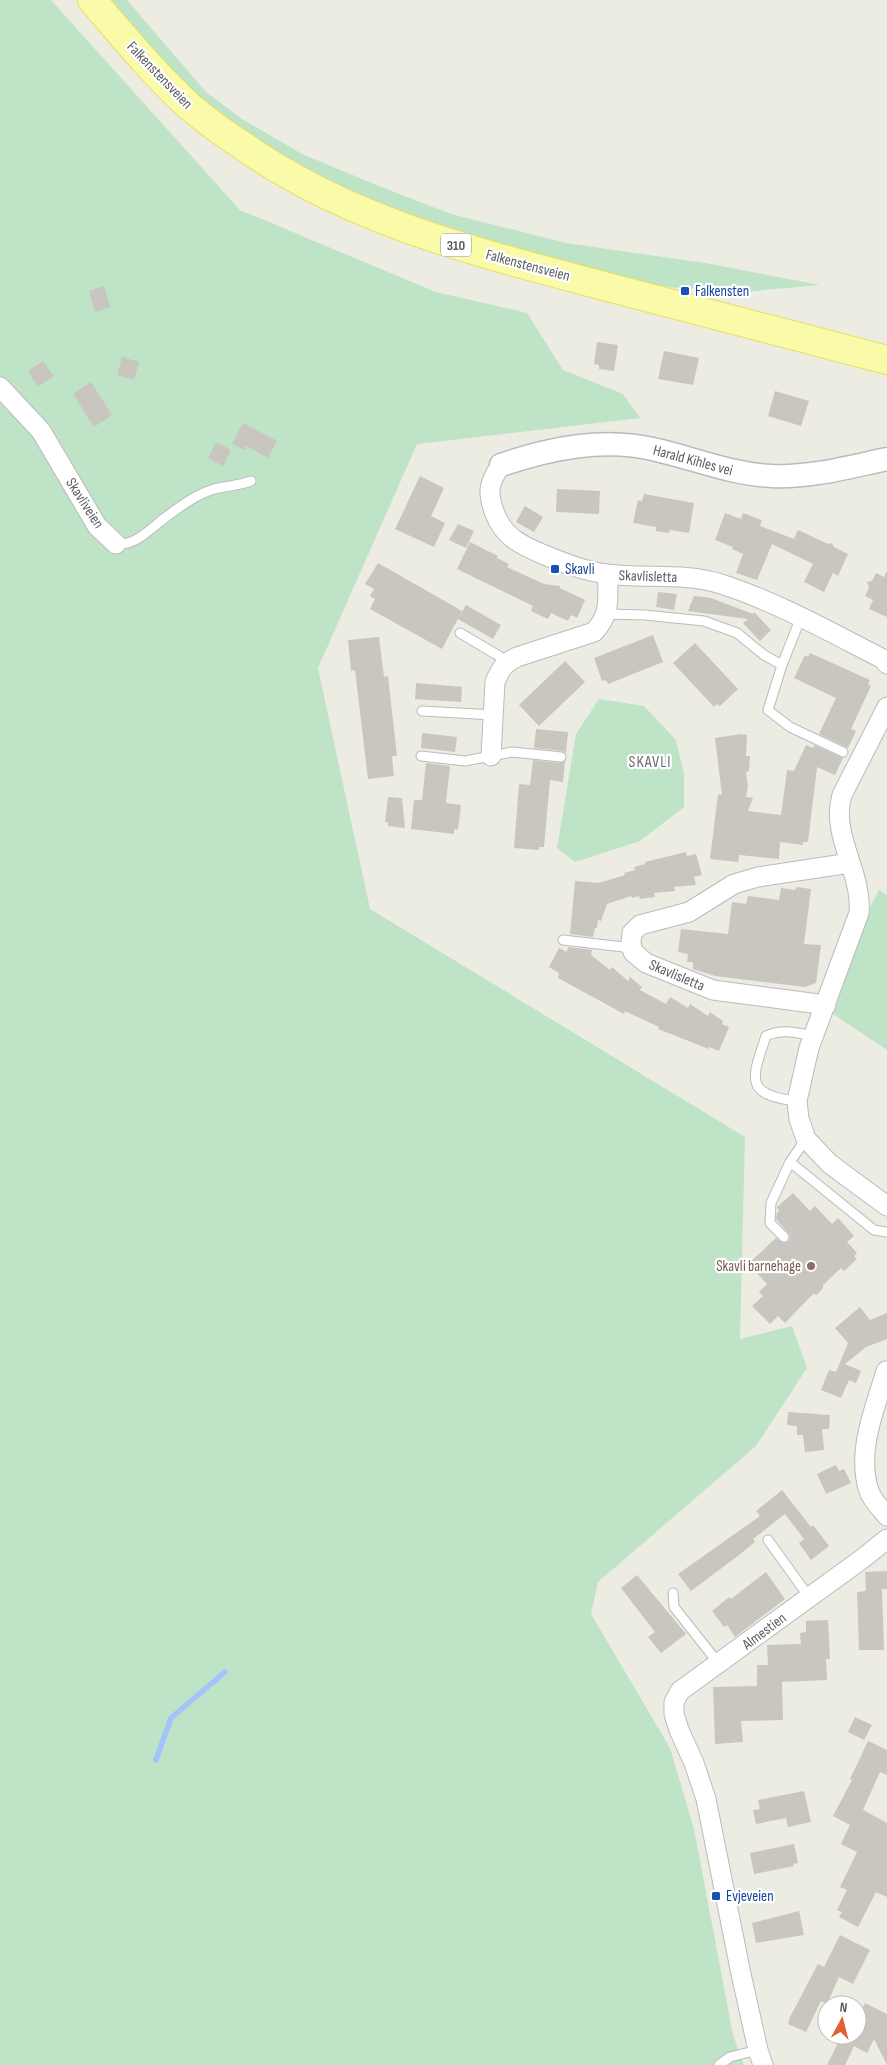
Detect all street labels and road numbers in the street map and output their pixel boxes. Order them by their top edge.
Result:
street label: Falkenstensveien [123,38,197,113]
road number: 310 [441,234,471,256]
street label: Falkenstensveien [484,245,572,286]
street label: Harald Kihles vei [651,441,735,480]
street label: Skavliveien [61,474,108,532]
street label: Skavlisletta [618,566,678,587]
street label: Skavlisletta [646,955,708,996]
street label: Almestien [738,1609,790,1655]

